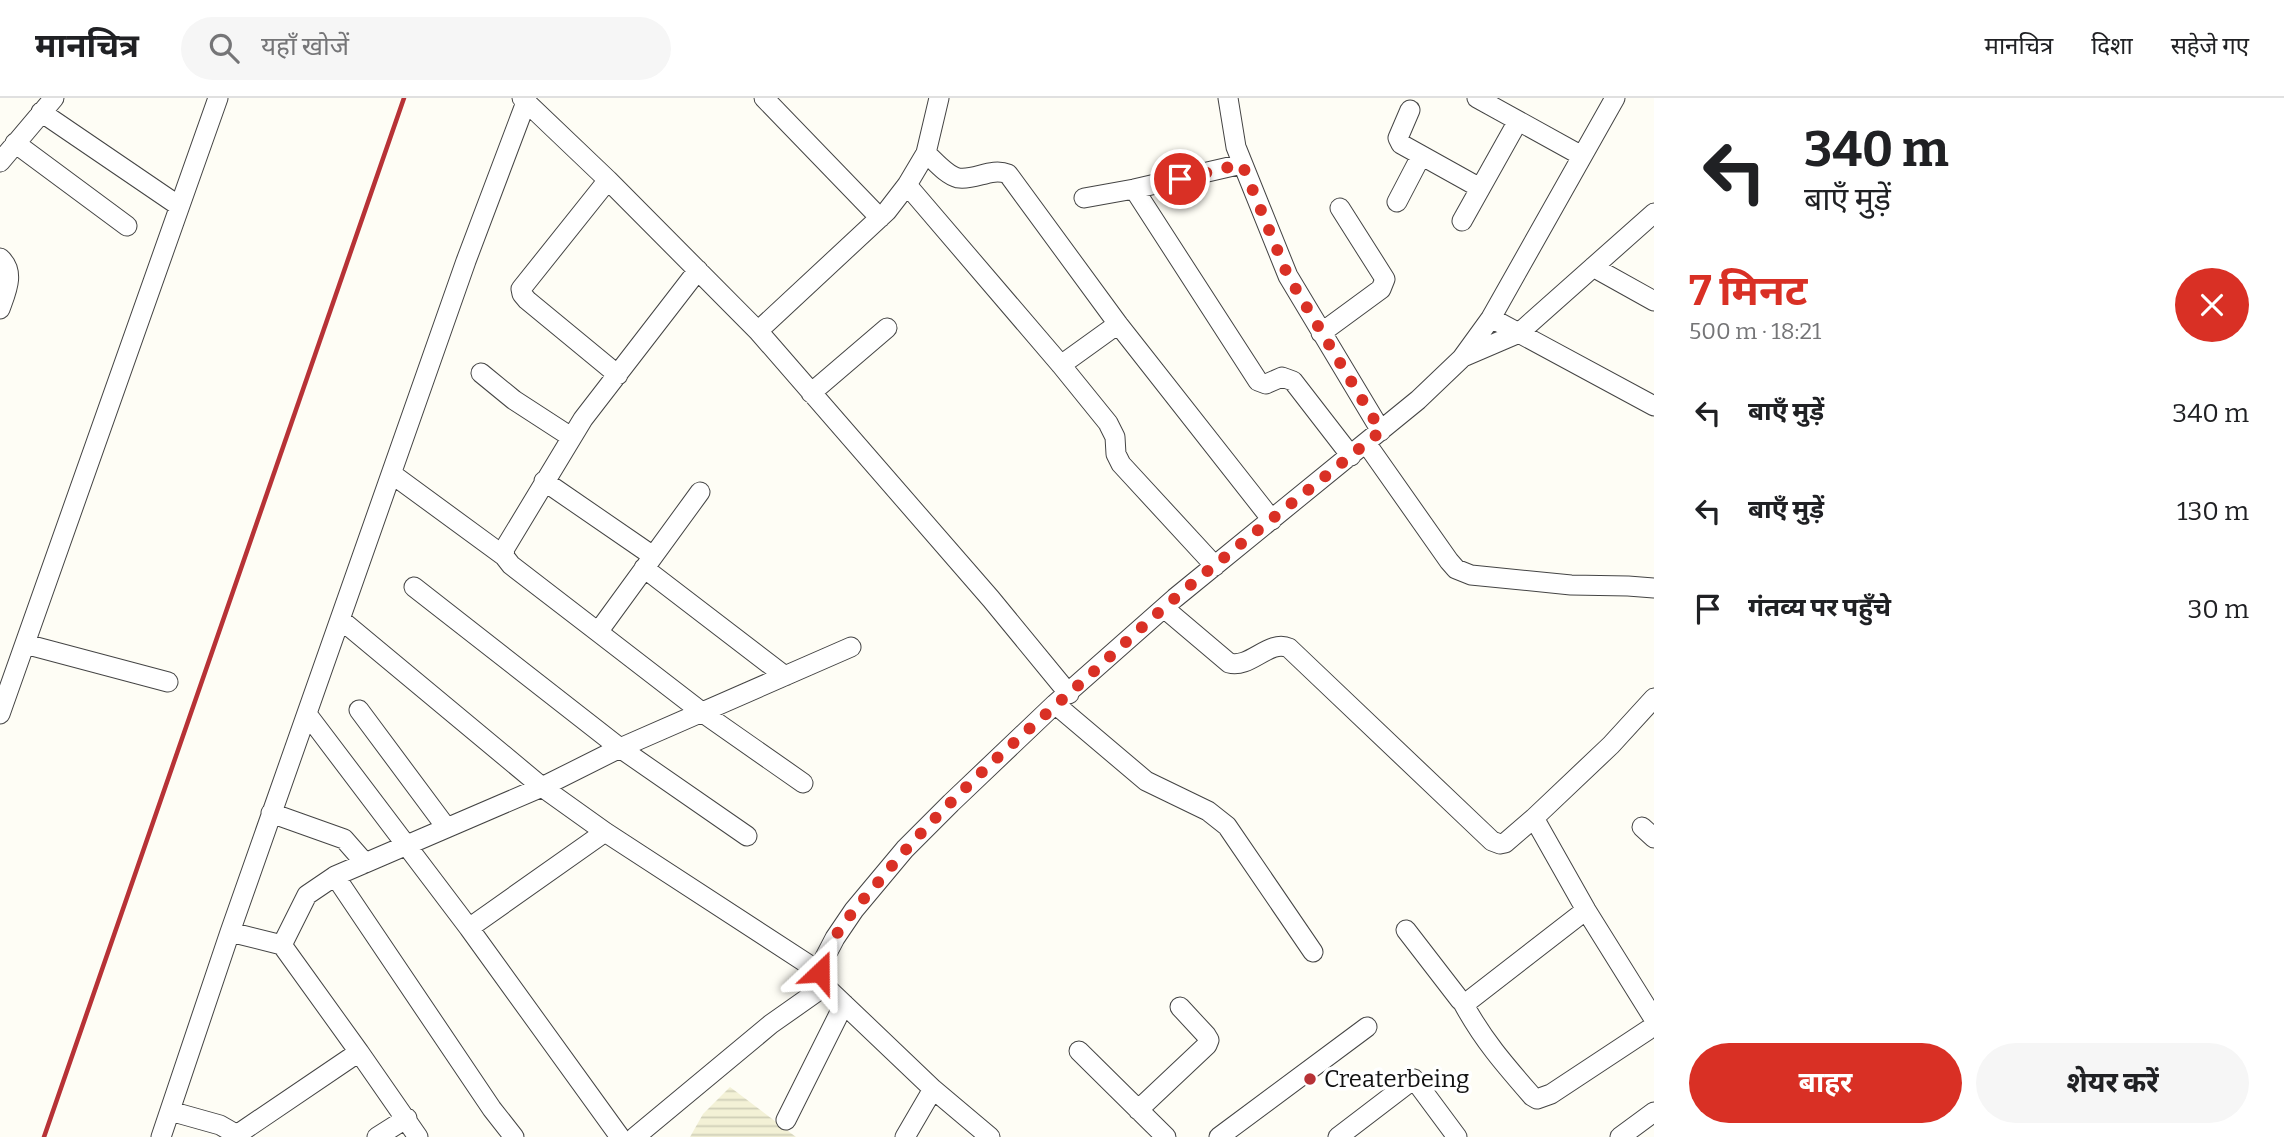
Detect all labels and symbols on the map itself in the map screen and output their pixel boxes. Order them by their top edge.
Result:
pin [1150,149,1210,209]
position arrow [783,935,857,1009]
place label: Createrbeing [1324,1065,1470,1093]
marker: Createrbeing [1302,1071,1318,1087]

